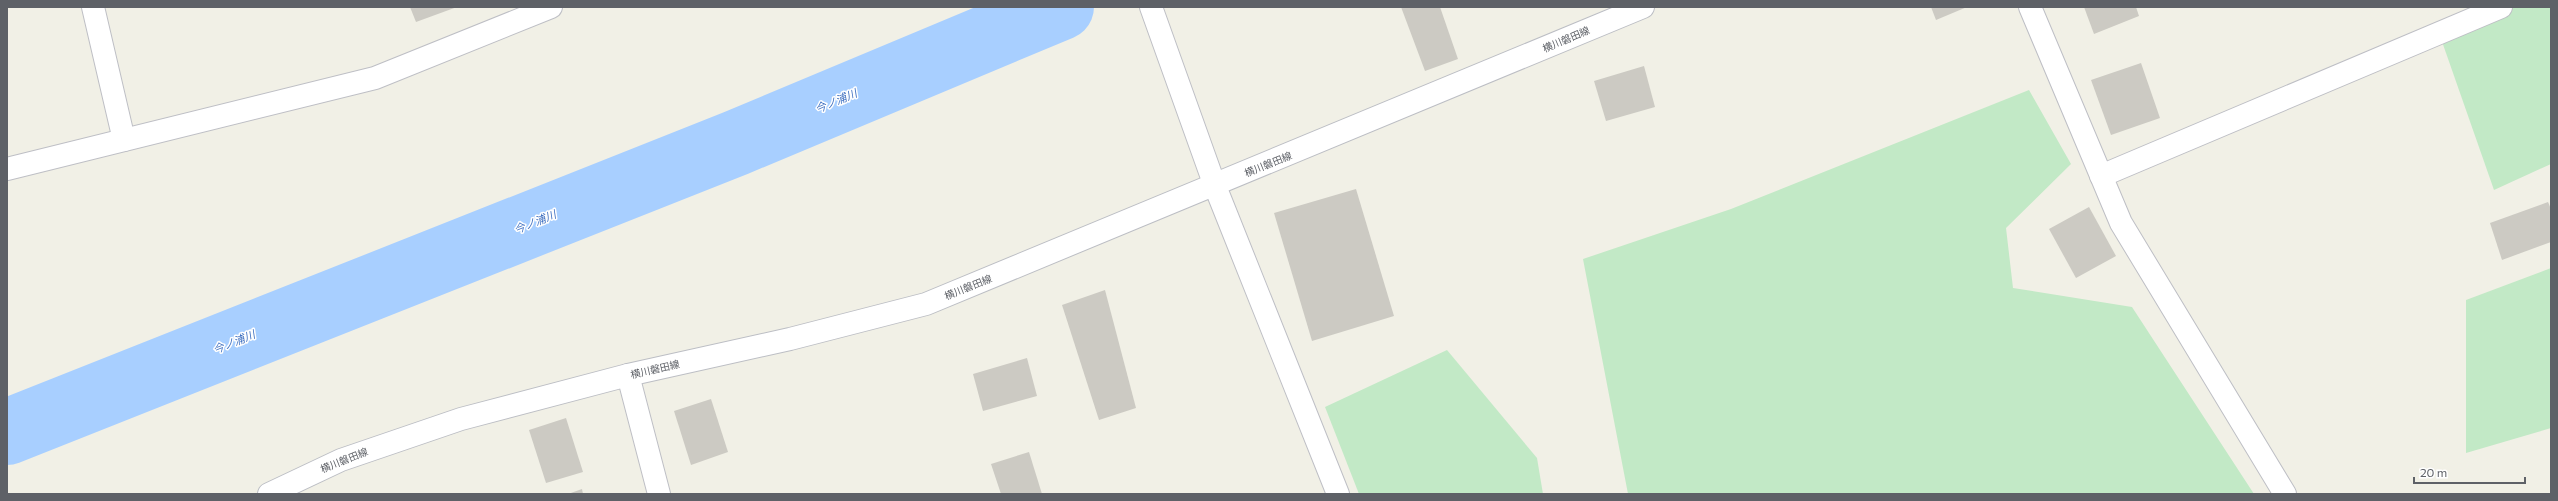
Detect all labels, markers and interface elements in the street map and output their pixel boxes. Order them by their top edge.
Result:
street label: 横川磐田線 [1541,24,1591,54]
water label: 今ノ浦川 [813,86,860,115]
street label: 横川磐田線 [1243,149,1293,179]
water label: 今ノ浦川 [512,207,559,236]
street label: 横川磐田線 [943,272,993,302]
water label: 今ノ浦川 [211,327,258,356]
street label: 横川磐田線 [629,358,681,380]
street label: 横川磐田線 [319,445,369,475]
scale bar [2414,459,2525,485]
text: 20 m [2420,465,2447,479]

